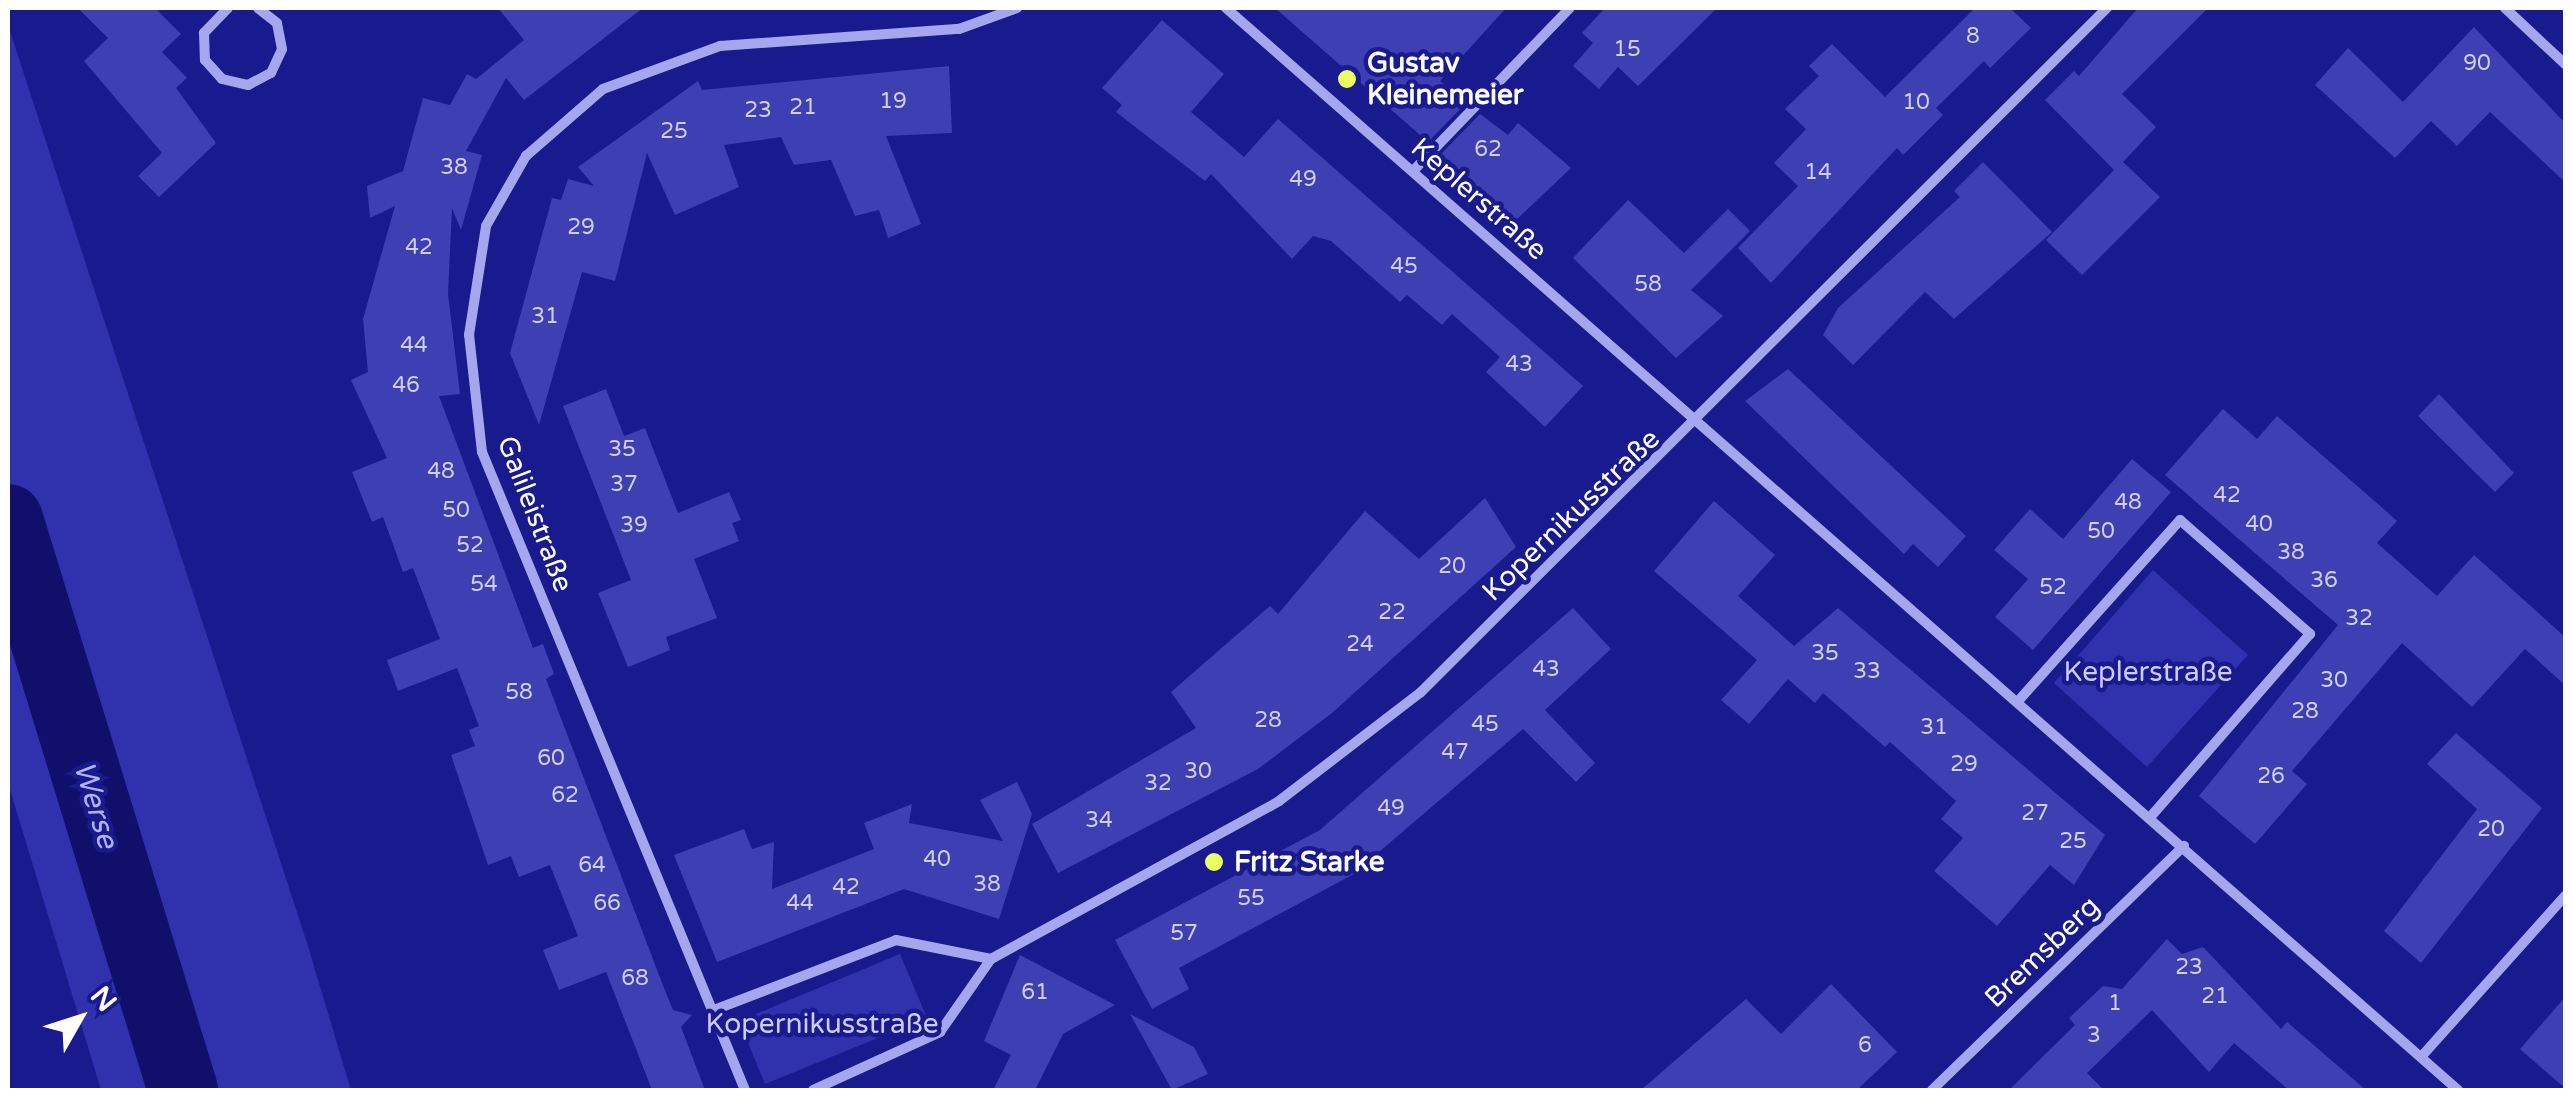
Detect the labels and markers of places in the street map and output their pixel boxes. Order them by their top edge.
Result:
place label: Gustav Kleinemeier [1367,46,1524,112]
marker: Gustav Kleinemeier [1336,68,1358,90]
place label: Fritz Starke [1234,845,1385,879]
marker: Fritz Starke [1203,851,1225,873]

